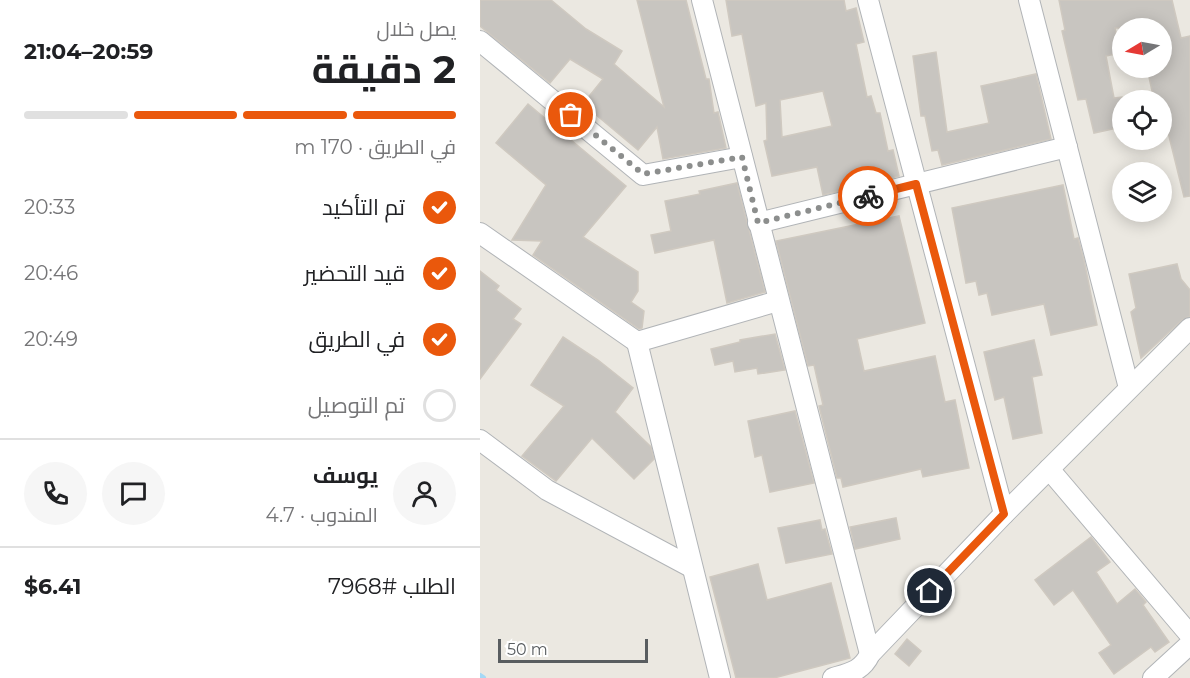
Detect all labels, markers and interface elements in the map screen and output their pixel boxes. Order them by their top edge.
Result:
text: يصل خلال [377,17,456,41]
north arrow [1112,18,1172,78]
map controls [1112,18,1172,222]
text: 20:59–21:04 [24,38,153,65]
text: 2 دقيقة [312,45,456,93]
pin [545,89,596,140]
button: locate [1112,90,1172,150]
icon: bag [554,98,587,131]
text: في الطريق · 170 m [294,135,456,159]
button: layers [1112,162,1172,222]
courier [838,166,898,226]
icon: bike [852,180,885,213]
icon: check [423,191,456,224]
text: تم التأكيد [322,194,405,221]
text: 20:33 [24,195,75,219]
icon: check [423,257,456,290]
text: قيد التحضير [304,260,405,287]
text: 20:46 [24,261,78,285]
icon: check [423,323,456,356]
text: في الطريق [308,326,405,353]
text: 20:49 [24,327,78,351]
text: تم التوصيل [308,392,405,419]
button: phone [24,462,87,525]
button: chat [102,462,165,525]
text: يوسف [313,462,378,489]
button: person [393,462,456,525]
text: المندوب · 4.7 [265,503,378,527]
pin [904,565,955,616]
text: $6.41 [24,573,81,600]
text: الطلب #7968 [328,573,456,600]
icon: home [913,574,946,607]
scale bar [498,636,648,664]
text: 50 m [507,640,548,659]

